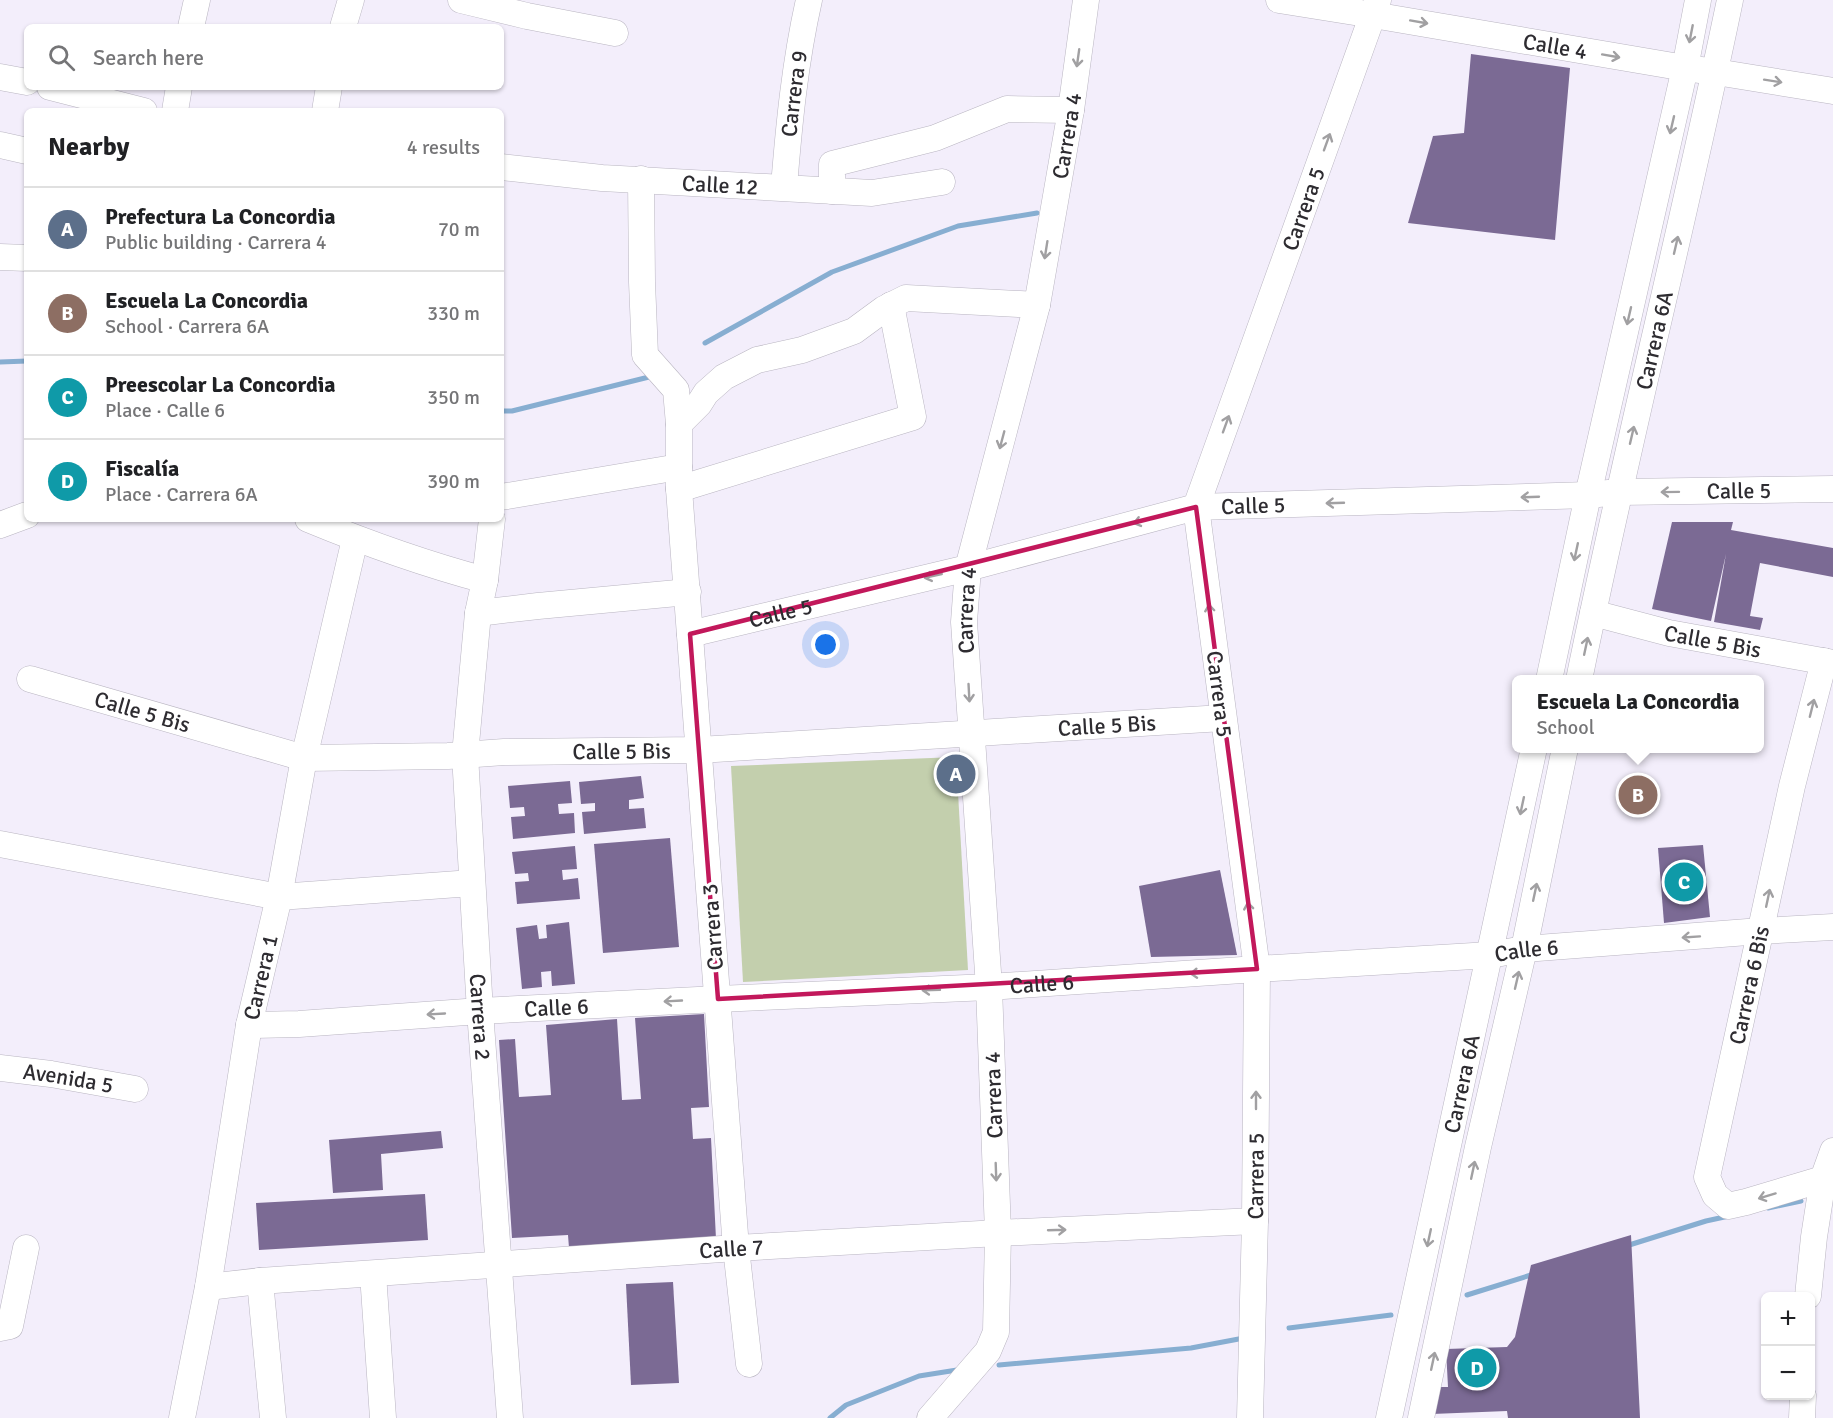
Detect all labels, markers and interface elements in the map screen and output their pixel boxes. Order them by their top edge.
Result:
one-way arrow [1409,17,1429,28]
search box [24,24,504,90]
one-way arrow [1685,24,1696,43]
street label: Calle 4 [1521,28,1589,65]
icon: search [45,41,78,74]
text: Search here [93,44,204,71]
street label: Carrera 9 [775,48,813,138]
one-way arrow [1072,48,1083,67]
one-way arrow [1601,50,1621,61]
one-way arrow [1763,76,1783,87]
street label: Carrera 4 [1046,91,1087,181]
one-way arrow [1665,116,1677,135]
text: Nearby [48,131,129,163]
one-way arrow [1323,133,1334,152]
text: 4 results [407,135,480,160]
street label: Carrera 5 [1276,163,1331,254]
street label: Calle 12 [681,169,759,201]
text: Prefectura La Concordia [105,203,336,230]
text: A [61,217,74,242]
text: 70 m [438,217,480,242]
text: Public building · Carrera 4 [105,230,326,255]
one-way arrow [1670,236,1682,255]
one-way arrow [1041,240,1052,260]
text: Escuela La Concordia [105,287,308,314]
street label: Carrera 6A [1630,288,1679,392]
text: B [61,301,74,326]
text: 330 m [427,301,480,326]
one-way arrow [1622,306,1634,325]
text: School · Carrera 6A [105,314,269,339]
text: Preescolar La Concordia [105,371,336,398]
text: C [61,385,74,410]
text: 350 m [427,385,480,410]
text: Place · Calle 6 [105,398,225,423]
one-way arrow [1221,415,1232,434]
one-way arrow [1627,426,1639,445]
one-way arrow [996,430,1007,449]
text: Fiscalía [105,455,179,482]
text: D [61,469,74,494]
text: 390 m [427,469,480,494]
street label: Calle 5 [1706,477,1771,505]
text: Place · Carrera 6A [105,482,258,507]
one-way arrow [1660,486,1680,497]
street label: Calle 5 [1221,491,1286,520]
one-way arrow [1520,491,1540,502]
one-way arrow [1325,497,1345,508]
one-way arrow [1133,516,1152,528]
one-way arrow [1570,542,1581,561]
street label: Carrera 4 [951,566,982,655]
one-way arrow [924,571,943,583]
street label: Calle 5 [746,592,815,634]
one-way arrow [1204,604,1215,624]
street label: Calle 5 Bis [1662,619,1763,664]
your location [811,630,840,659]
one-way arrow [1581,637,1592,656]
street label: Carrera 5 [1201,649,1238,739]
popup [1512,675,1764,753]
one-way arrow [963,683,974,703]
street label: Calle 5 Bis [91,685,193,738]
text: Escuela La Concordia [1536,688,1740,715]
one-way arrow [1806,699,1818,718]
street label: Calle 5 Bis [1057,709,1157,742]
text: School [1536,715,1595,740]
street label: Calle 5 Bis [572,737,671,765]
pin: A [936,752,976,796]
pin: B [1618,772,1658,818]
one-way arrow [1516,795,1527,815]
pin: C [1664,860,1704,904]
street label: Carrera 3 [696,883,729,971]
one-way arrow [1530,883,1542,902]
one-way arrow [1763,889,1775,908]
one-way arrow [1244,901,1255,921]
street label: Carrera 6 Bis [1723,923,1775,1047]
one-way arrow [1681,931,1701,942]
street label: Carrera 1 [238,932,284,1023]
street label: Calle 6 [1492,933,1560,968]
one-way arrow [1189,967,1209,978]
street label: Calle 6 [1009,968,1075,1000]
one-way arrow [1511,971,1523,990]
street label: Carrera 2 [464,973,497,1061]
one-way arrow [921,984,941,995]
street label: Calle 6 [524,993,589,1023]
one-way arrow [663,996,683,1007]
one-way arrow [427,1009,447,1020]
street label: Carrera 6A [1438,1031,1486,1136]
street label: Carrera 4 [978,1051,1009,1139]
street label: Avenida 5 [22,1058,116,1099]
one-way arrow [1250,1090,1262,1110]
street label: Carrera 5 [1242,1132,1270,1220]
one-way arrow [990,1161,1002,1181]
one-way arrow [1468,1161,1479,1180]
one-way arrow [1758,1191,1777,1202]
one-way arrow [1046,1225,1066,1236]
one-way arrow [1423,1227,1434,1247]
street label: Calle 7 [698,1233,765,1265]
map controls [1761,1292,1815,1400]
button: + [1761,1292,1815,1346]
pin: D [1458,1346,1496,1390]
button: − [1761,1346,1815,1400]
one-way arrow [1428,1351,1439,1371]

